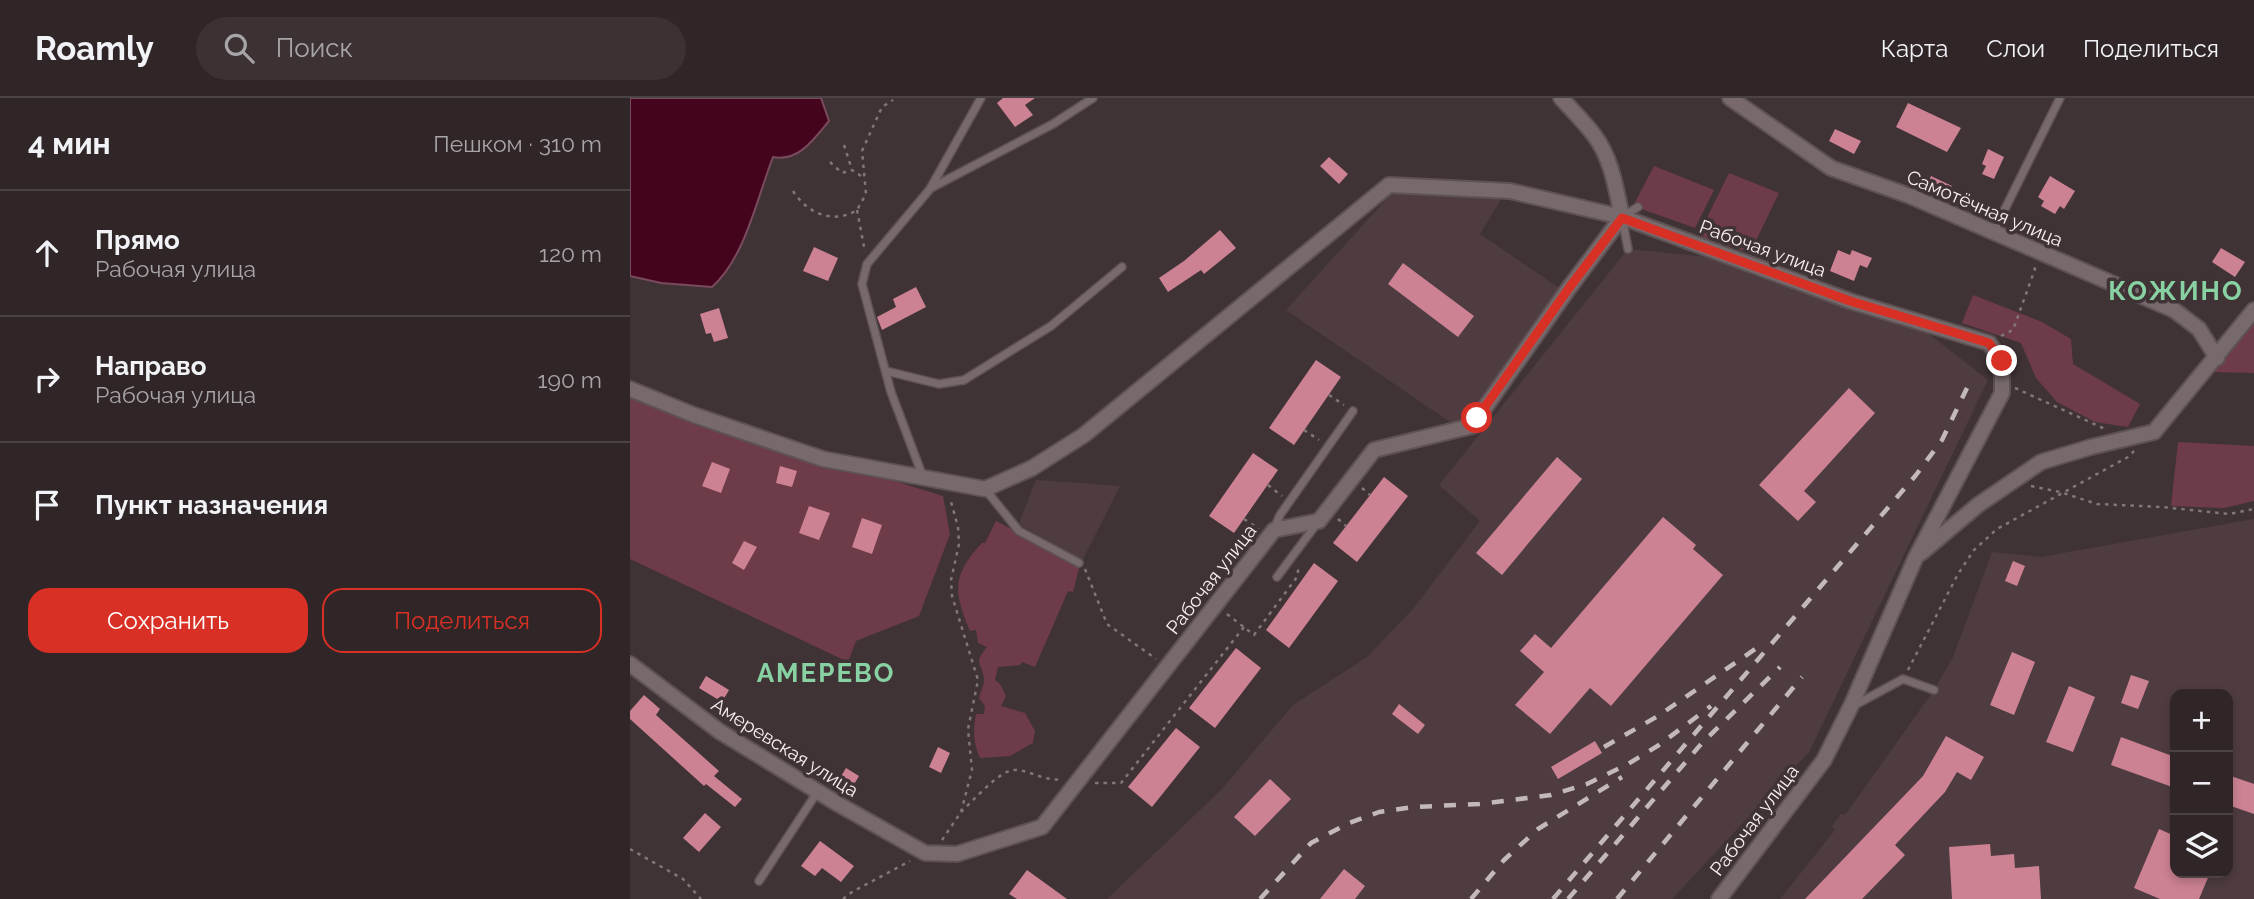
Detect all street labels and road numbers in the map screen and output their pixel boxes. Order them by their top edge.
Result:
street label: Самотёчная улица [1904,165,2066,251]
street label: Рабочая улица [1697,215,1829,281]
street label: Рабочая улица [1161,520,1261,638]
street label: Амеревская улица [708,693,862,801]
street label: Рабочая улица [1705,760,1803,880]

